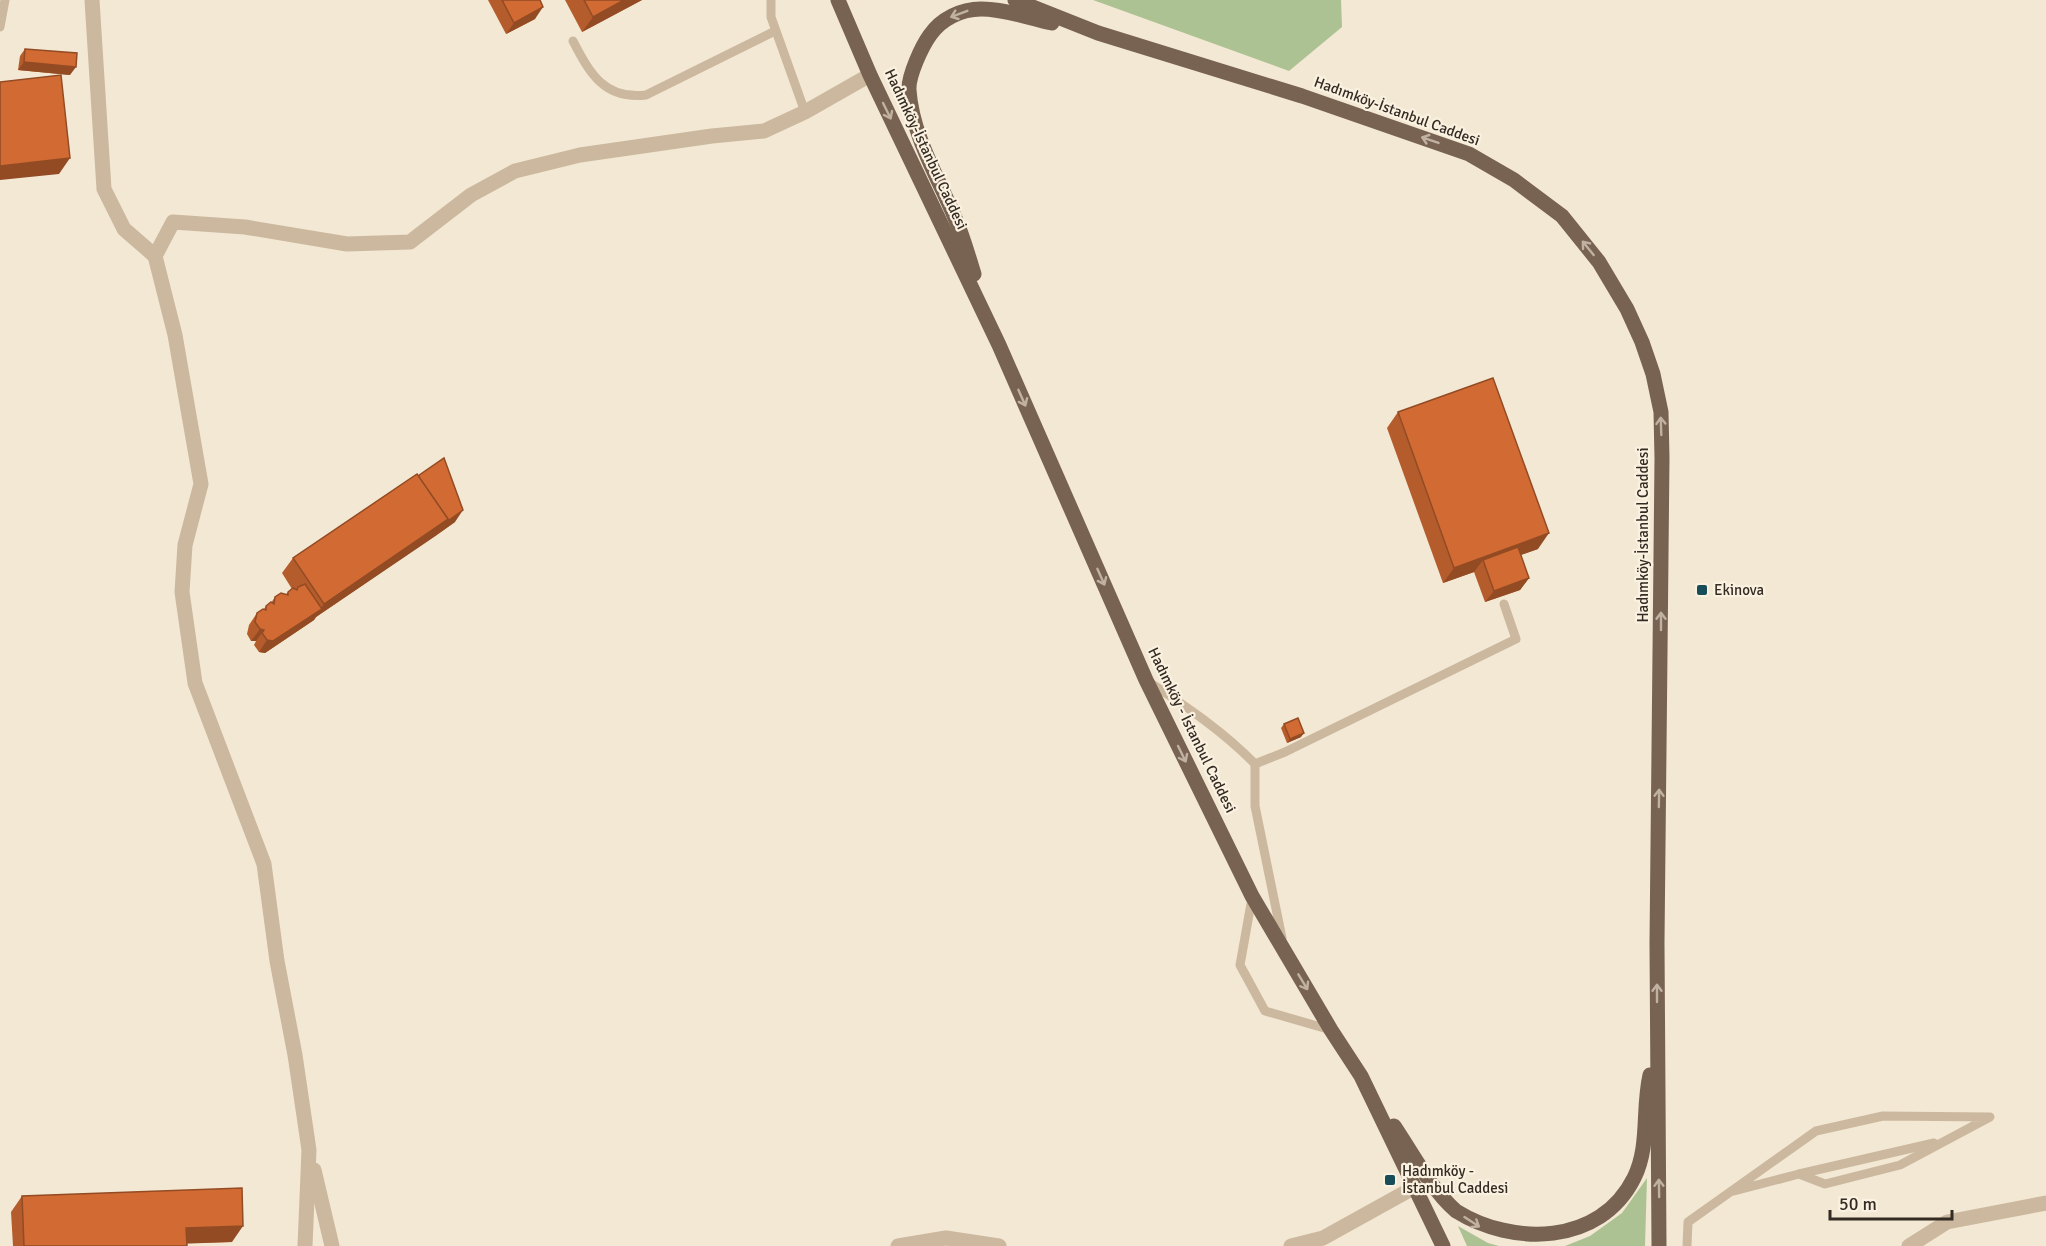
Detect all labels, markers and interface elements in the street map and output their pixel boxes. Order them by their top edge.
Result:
one-way arrow [950,9,968,20]
street label: Hadımköy-İstanbul Caddesi [881,66,971,232]
street label: Hadımköy-İstanbul Caddesi [1312,73,1482,149]
one-way arrow [882,102,894,120]
one-way arrow [1421,134,1440,145]
one-way arrow [1582,240,1595,256]
one-way arrow [1018,389,1029,407]
one-way arrow [1656,417,1667,437]
street label: Hadımköy-İstanbul Caddesi [1634,447,1652,623]
one-way arrow [1096,567,1107,585]
place label: Ekinova [1714,581,1764,599]
marker: Ekinova [1695,583,1709,597]
one-way arrow [1655,611,1667,631]
street label: Hadımköy - İstanbul Caddesi [1144,644,1240,816]
one-way arrow [1177,744,1189,762]
one-way arrow [1653,788,1665,808]
one-way arrow [1297,973,1309,990]
one-way arrow [1651,983,1663,1003]
place label: Hadımköy - İstanbul Caddesi [1402,1162,1508,1197]
marker: Hadımköy - İstanbul Caddesi [1383,1173,1397,1187]
one-way arrow [1653,1178,1665,1198]
scale bar [1830,1183,1952,1221]
text: 50 m [1839,1193,1877,1215]
one-way arrow [1463,1216,1479,1228]

